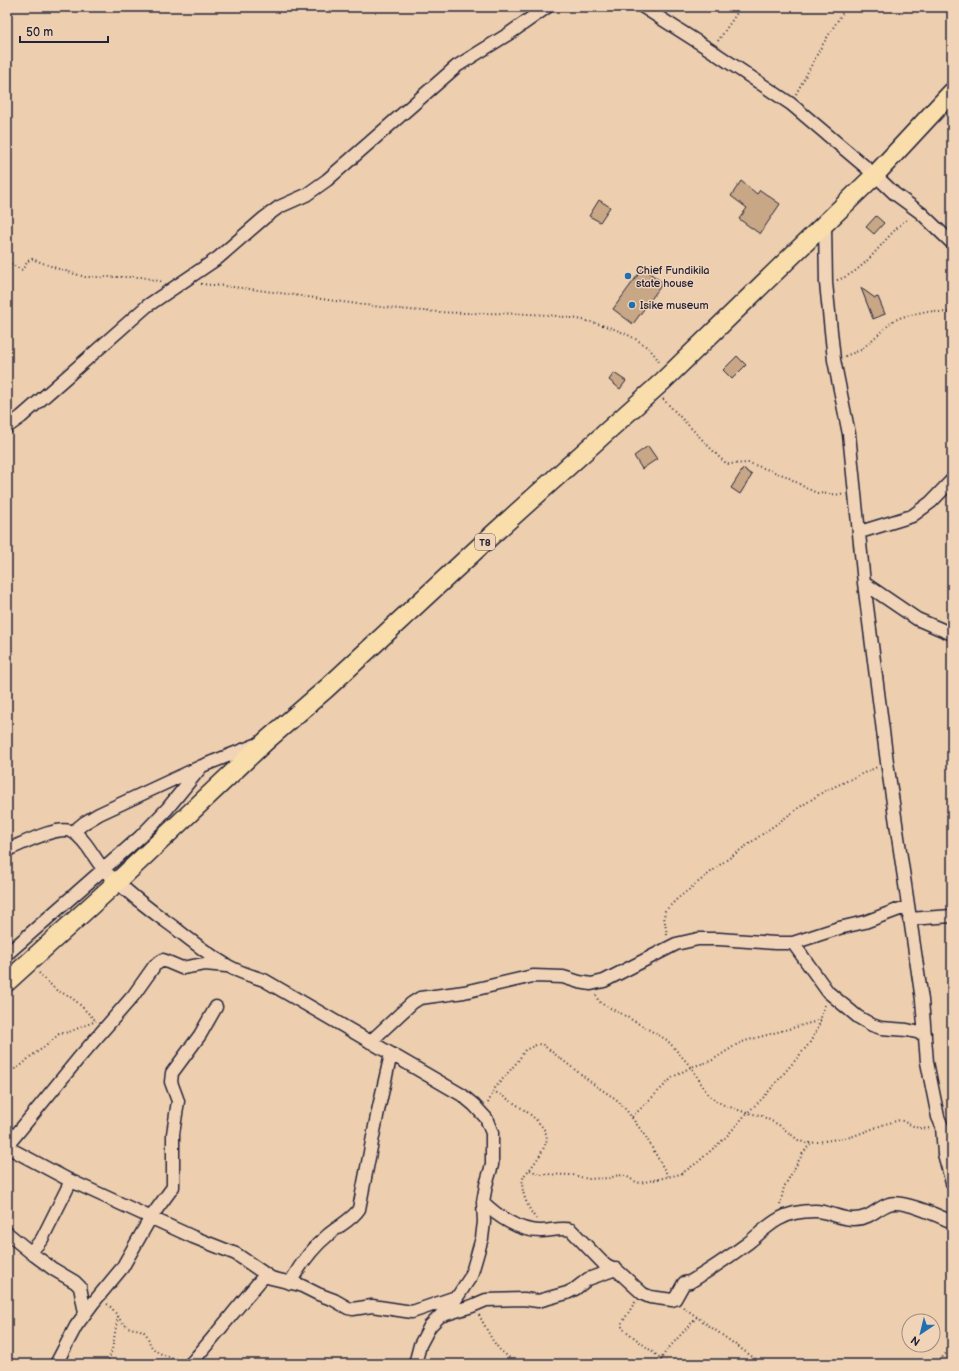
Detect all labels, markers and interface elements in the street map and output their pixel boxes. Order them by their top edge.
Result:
scale bar [20,18,108,44]
text: 50 m [26,25,53,40]
place label: Chief Fundikila state house [636,264,710,290]
marker: Chief Fundikila state house [623,271,633,281]
place label: Isike museum [640,299,709,312]
marker: Isike museum [627,300,637,310]
road number: T8 [475,534,495,550]
north arrow [901,1313,941,1353]
text: N [908,1333,923,1348]

